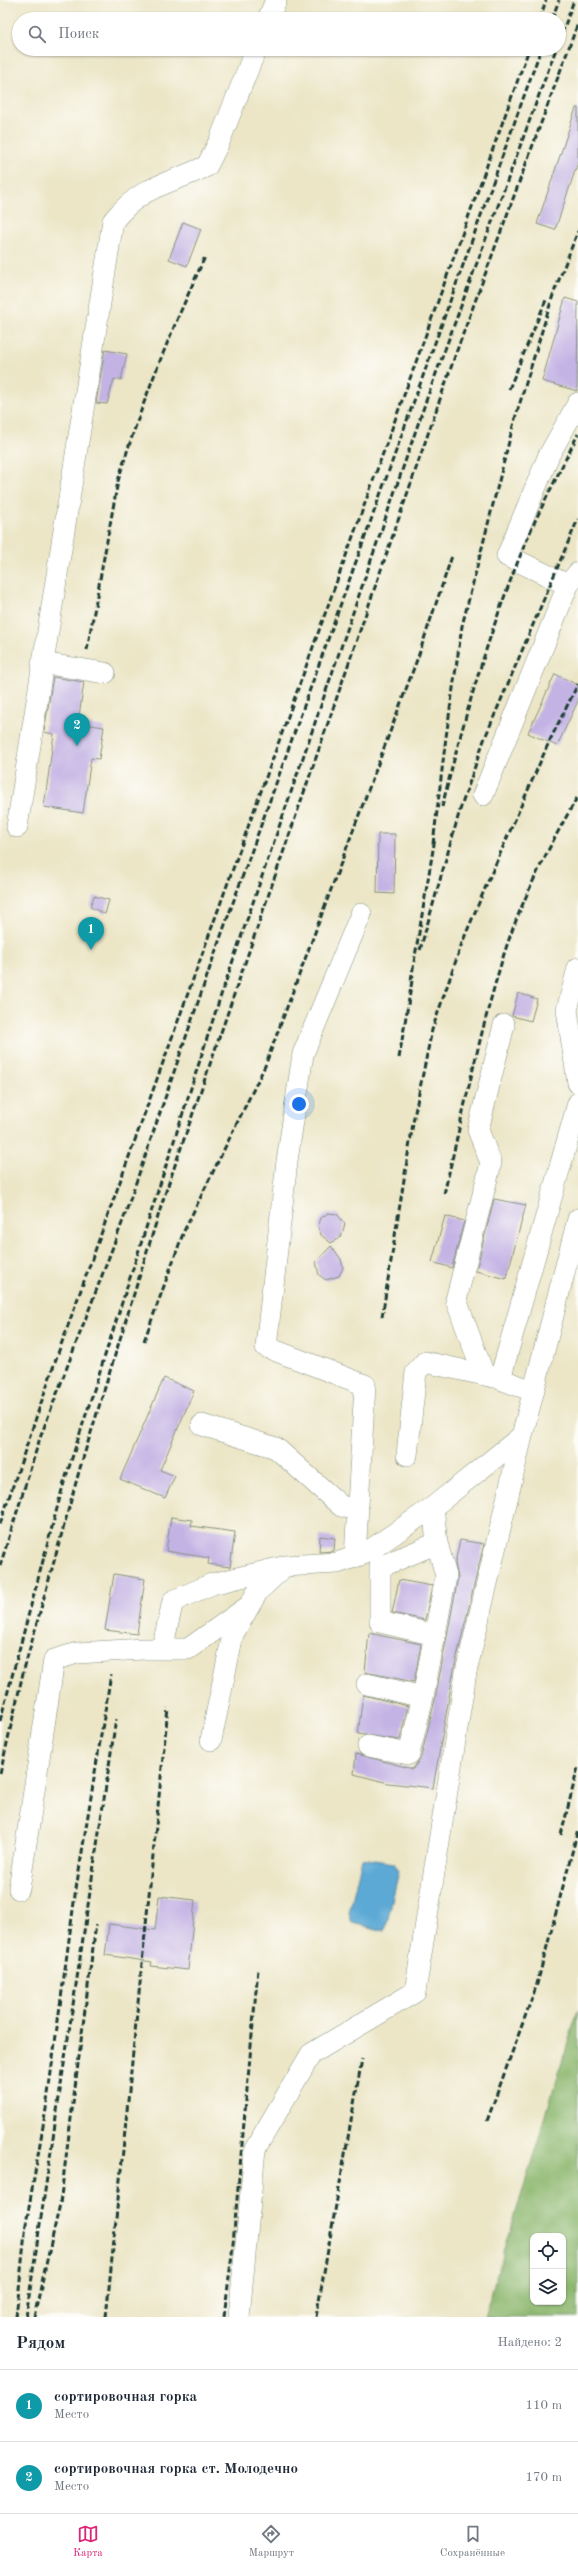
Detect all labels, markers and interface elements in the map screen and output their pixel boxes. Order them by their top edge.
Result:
search box [12,12,566,56]
icon: search [26,23,48,45]
text: Поиск [58,27,99,42]
pin: 2 [64,713,90,746]
pin: 1 [78,917,104,950]
your location [289,1094,309,1114]
map controls [530,2233,566,2305]
button: locate [530,2233,566,2269]
button: layers [530,2269,566,2305]
text: Рядом [16,2335,65,2352]
text: Найдено: 2 [498,2336,562,2349]
text: сортировочная горка [54,2390,197,2405]
text: 1 [25,2399,33,2412]
text: 110 m [525,2399,562,2412]
text: Место [54,2408,89,2421]
text: сортировочная горка ст. Молодечно [54,2462,298,2477]
text: 2 [25,2471,33,2484]
text: 170 m [525,2471,562,2484]
text: Место [54,2480,89,2493]
tab: Карта [73,2523,103,2561]
tab: Маршрут [249,2523,294,2561]
tab: Сохранённые [440,2523,505,2561]

